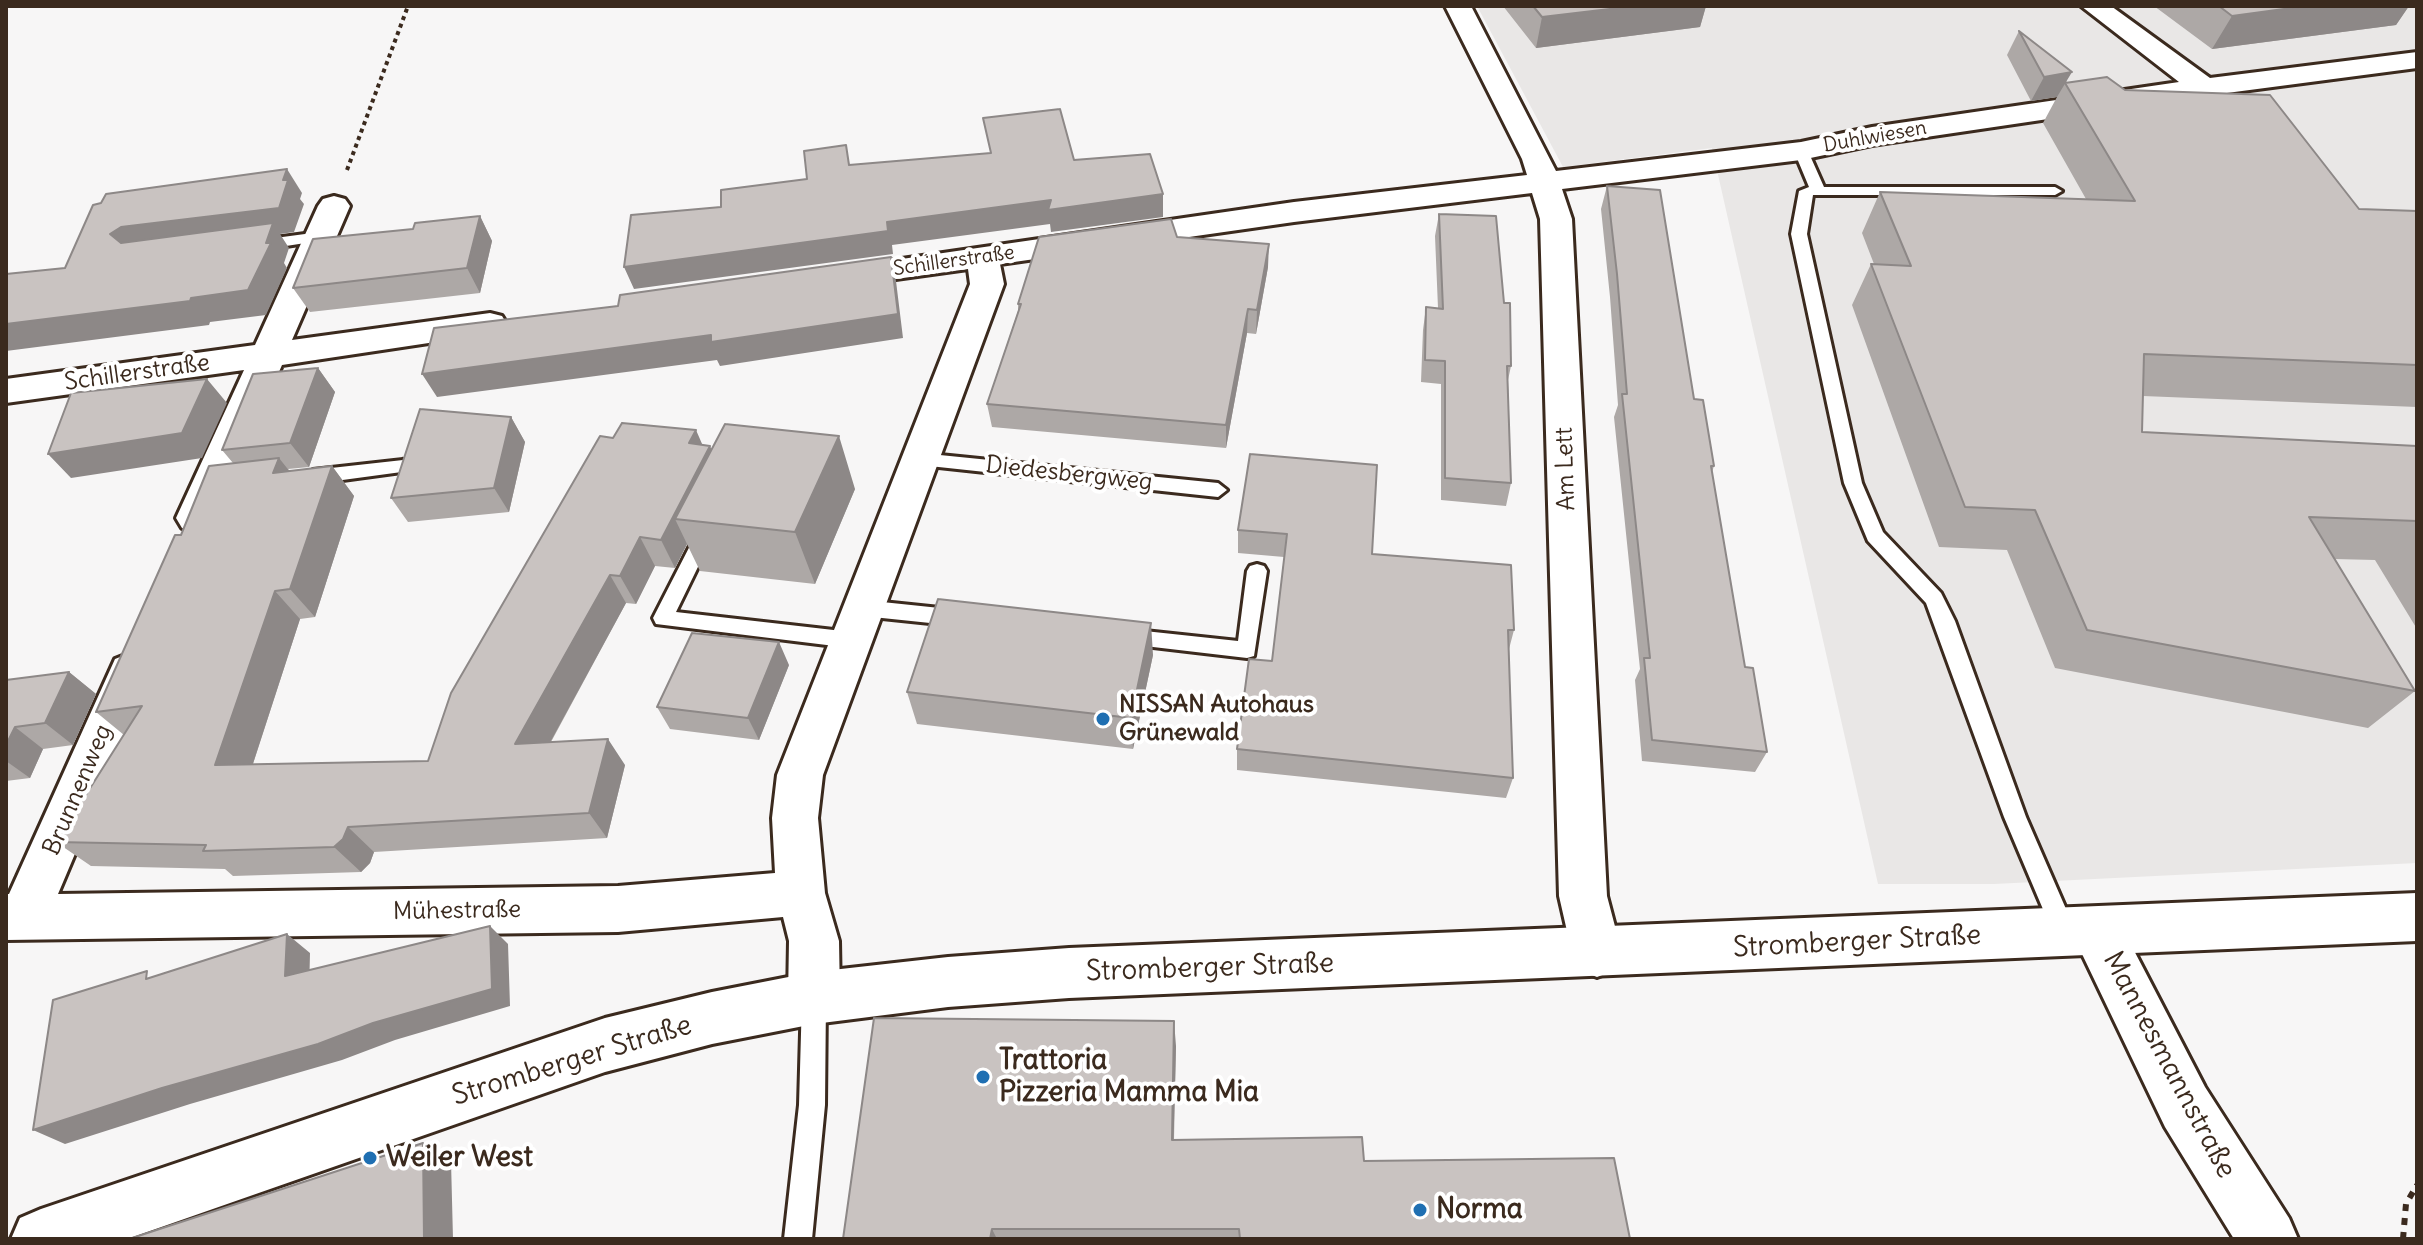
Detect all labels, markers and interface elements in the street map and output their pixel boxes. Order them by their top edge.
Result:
street label: Duhlwiesen [1822,116,1928,158]
street label: Schillerstraße [892,241,1016,281]
street label: Schillerstraße [62,349,212,397]
street label: Am Lett [1550,427,1582,511]
street label: Diedesbergweg [984,451,1154,497]
place label: NISSAN Autohaus Grünewald [1119,691,1314,747]
marker: NISSAN Autohaus Grünewald [1094,710,1112,728]
street label: Brunnenweg [38,720,118,860]
street label: Mühestraße [393,895,521,927]
street label: Stromberger Straße [1732,919,1982,965]
street label: Mannesmannstraße [2095,946,2243,1184]
street label: Stromberger Straße [1085,947,1335,989]
street label: Stromberger Straße [448,1009,696,1113]
place label: Trattoria Pizzeria Mamma Mia [999,1044,1259,1110]
marker: Trattoria Pizzeria Mamma Mia [974,1068,992,1086]
place label: Weiler West [386,1141,533,1175]
marker: Weiler West [361,1149,379,1167]
place label: Norma [1436,1193,1523,1227]
marker: Norma [1411,1201,1429,1219]

